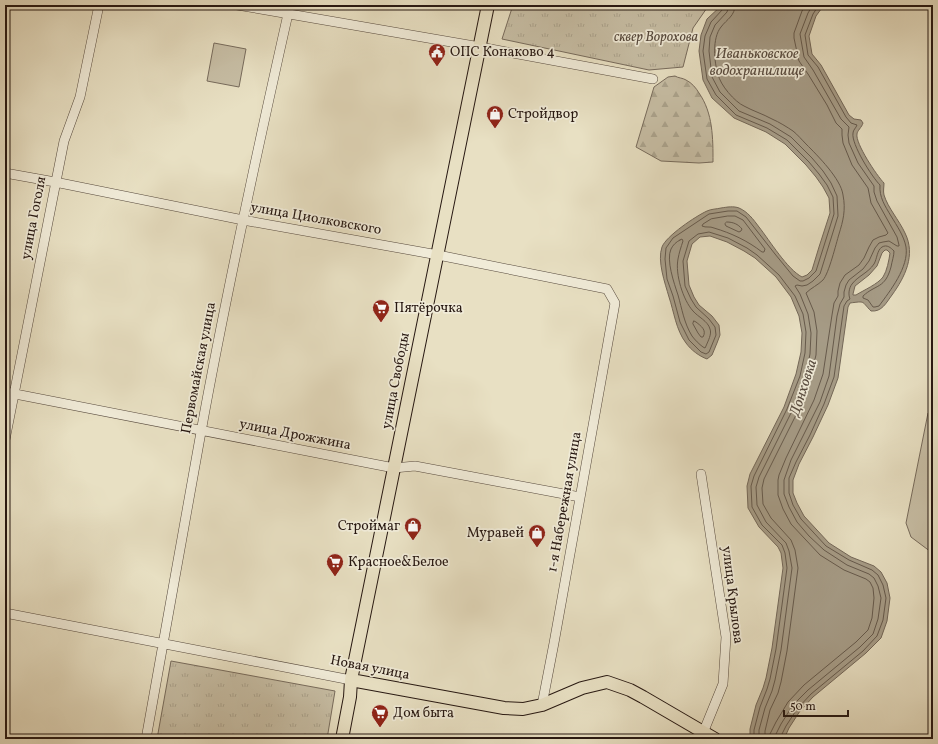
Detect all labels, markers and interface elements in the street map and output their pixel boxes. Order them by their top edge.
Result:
park label: сквер Ворохова [614,28,698,47]
public building icon: ОПС Конаково 4 [427,42,447,67]
place label: ОПС Конаково 4 [450,43,555,62]
water label: Иваньковское водохранилище [710,44,805,82]
shop icon: Стройдвор [485,104,505,129]
place label: Стройдвор [508,105,578,124]
street label: улица Гоголя [17,175,51,261]
street label: улица Циолковского [249,198,383,240]
supermarket icon: Пятёрочка [371,298,391,323]
place label: Пятёрочка [394,299,463,318]
street label: Первомайская улица [177,300,221,435]
street label: улица Свободы [377,331,415,431]
water label: Донховка [785,357,823,420]
street label: улица Дрожжина [238,415,352,455]
street label: 1-я Набережная улица [543,430,587,574]
shop icon: Строймаг [403,516,423,541]
place label: Строймаг [338,517,400,536]
shop icon: Муравей [527,523,547,548]
place label: Муравей [467,524,524,543]
street label: улица Крылова [717,545,747,645]
supermarket icon: Красное&Белое [325,552,345,577]
place label: Красное&Белое [348,553,449,572]
street label: Новая улица [329,651,411,685]
scale bar [784,692,848,718]
text: 50 m [790,699,816,715]
supermarket icon: Дом быта [370,703,390,728]
place label: Дом быта [393,704,454,723]

